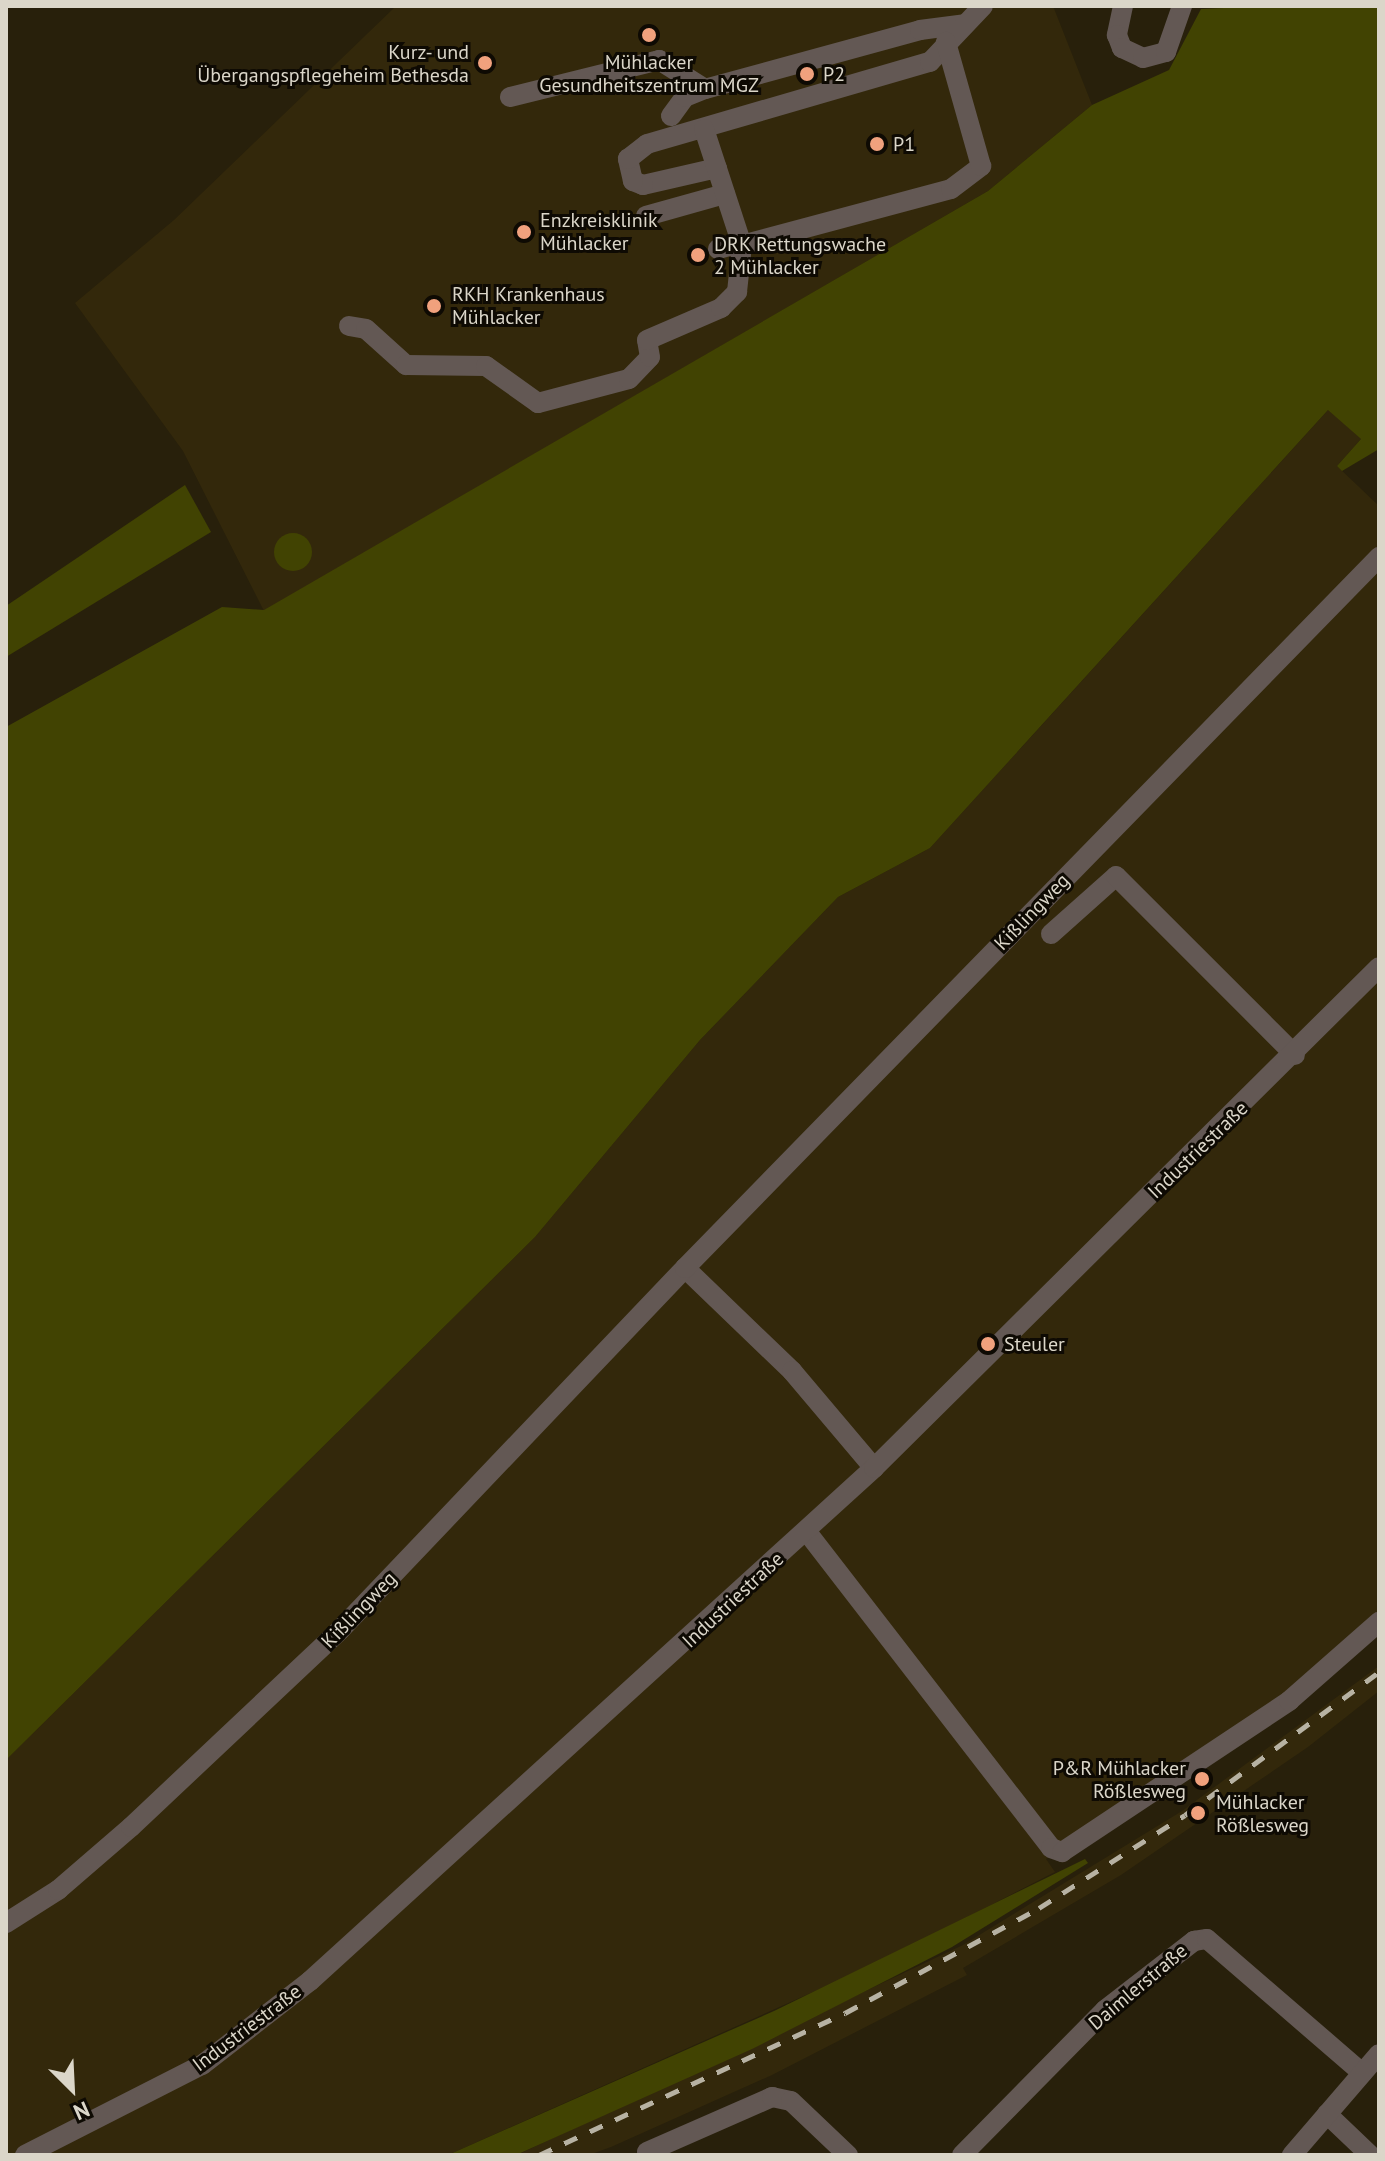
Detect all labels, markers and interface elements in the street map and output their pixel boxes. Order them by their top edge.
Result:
marker: Mühlacker Gesundheitszentrum MGZ [638,24,660,46]
place label: Kurz- und Übergangspflegeheim Bethesda [197,40,469,87]
place label: Mühlacker Gesundheitszentrum MGZ [539,50,759,97]
marker: Kurz- und Übergangspflegeheim Bethesda [476,54,494,72]
place label: P2 [823,62,845,86]
marker: P2 [798,65,816,83]
place label: P1 [893,132,915,156]
marker: P1 [868,135,886,153]
place label: Enzkreisklinik Mühlacker [540,208,658,255]
marker: Enzkreisklinik Mühlacker [515,223,533,241]
place label: DRK Rettungswache 2 Mühlacker [714,232,887,279]
marker: DRK Rettungswache 2 Mühlacker [689,246,707,264]
place label: RKH Krankenhaus Mühlacker [452,282,605,329]
marker: RKH Krankenhaus Mühlacker [423,295,445,317]
street label: Kißlingweg [990,869,1074,955]
street label: Industriestraße [1143,1096,1253,1204]
place label: Steuler [1004,1332,1065,1356]
marker: Steuler [979,1335,997,1353]
street label: Industriestraße [677,1547,789,1653]
street label: Kißlingweg [317,1567,401,1653]
place label: P&R Mühlacker Rößlesweg [1053,1756,1186,1803]
marker: P&R Mühlacker Rößlesweg [1193,1770,1211,1788]
place label: Mühlacker Rößlesweg [1216,1790,1309,1837]
marker: Mühlacker Rößlesweg [1187,1802,1209,1824]
street label: Daimlerstraße [1084,1939,1192,2035]
street label: Industriestraße [188,1979,306,2077]
north arrow [32,2049,112,2129]
text: N [69,2095,94,2127]

